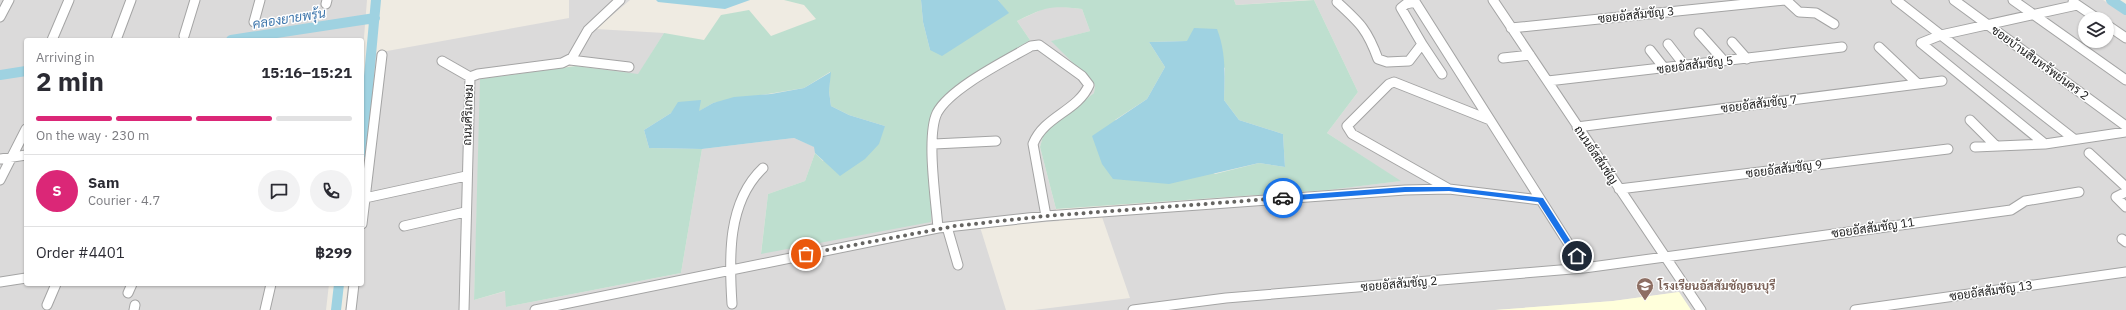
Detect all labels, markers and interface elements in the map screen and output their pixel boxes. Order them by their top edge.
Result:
street label: ซอยอัสสัมชัญ 3 [1597,3,1675,26]
water label: คลองยายพรุ้น [251,4,328,34]
map controls [2078,12,2114,48]
button: layers [2078,12,2114,48]
street label: ซอยบ้านสินทรัพย์นคร 2 [1989,22,2092,103]
text: Arriving in [36,49,95,66]
street label: ซอยอัสสัมชัญ 5 [1656,52,1734,77]
text: 15:16–15:21 [261,63,352,82]
text: 2 min [36,64,104,98]
street label: ถนนศิริเกษม [459,84,476,146]
street label: ซอยอัสสัมชัญ 7 [1720,91,1798,116]
street label: ถนนอัสสัมชัญ [1571,122,1622,187]
text: On the way · 230 m [36,127,149,144]
street label: ซอยอัสสัมชัญ 9 [1745,156,1823,181]
button: chat [258,170,300,212]
button: phone [310,170,352,212]
text: Sam [88,173,119,192]
courier [1263,178,1303,218]
text: S [52,181,62,200]
icon: car [1272,187,1294,209]
text: Courier · 4.7 [88,192,160,209]
street label: ซอยอัสสัมชัญ 11 [1830,214,1916,241]
pin [789,237,823,271]
pin [1560,239,1594,273]
text: Order #4401 [36,243,125,262]
text: ฿299 [315,243,352,262]
icon: bag [795,243,817,265]
icon: home [1566,245,1588,267]
street label: ซอยอัสสัมชัญ 2 [1360,273,1438,294]
school or university icon: โรงเรียนอัสสัมชัญธนบุรี [1635,276,1655,301]
street label: ซอยอัสสัมชัญ 13 [1948,277,2034,304]
place label: โรงเรียนอัสสัมชัญธนบุรี [1657,278,1776,294]

